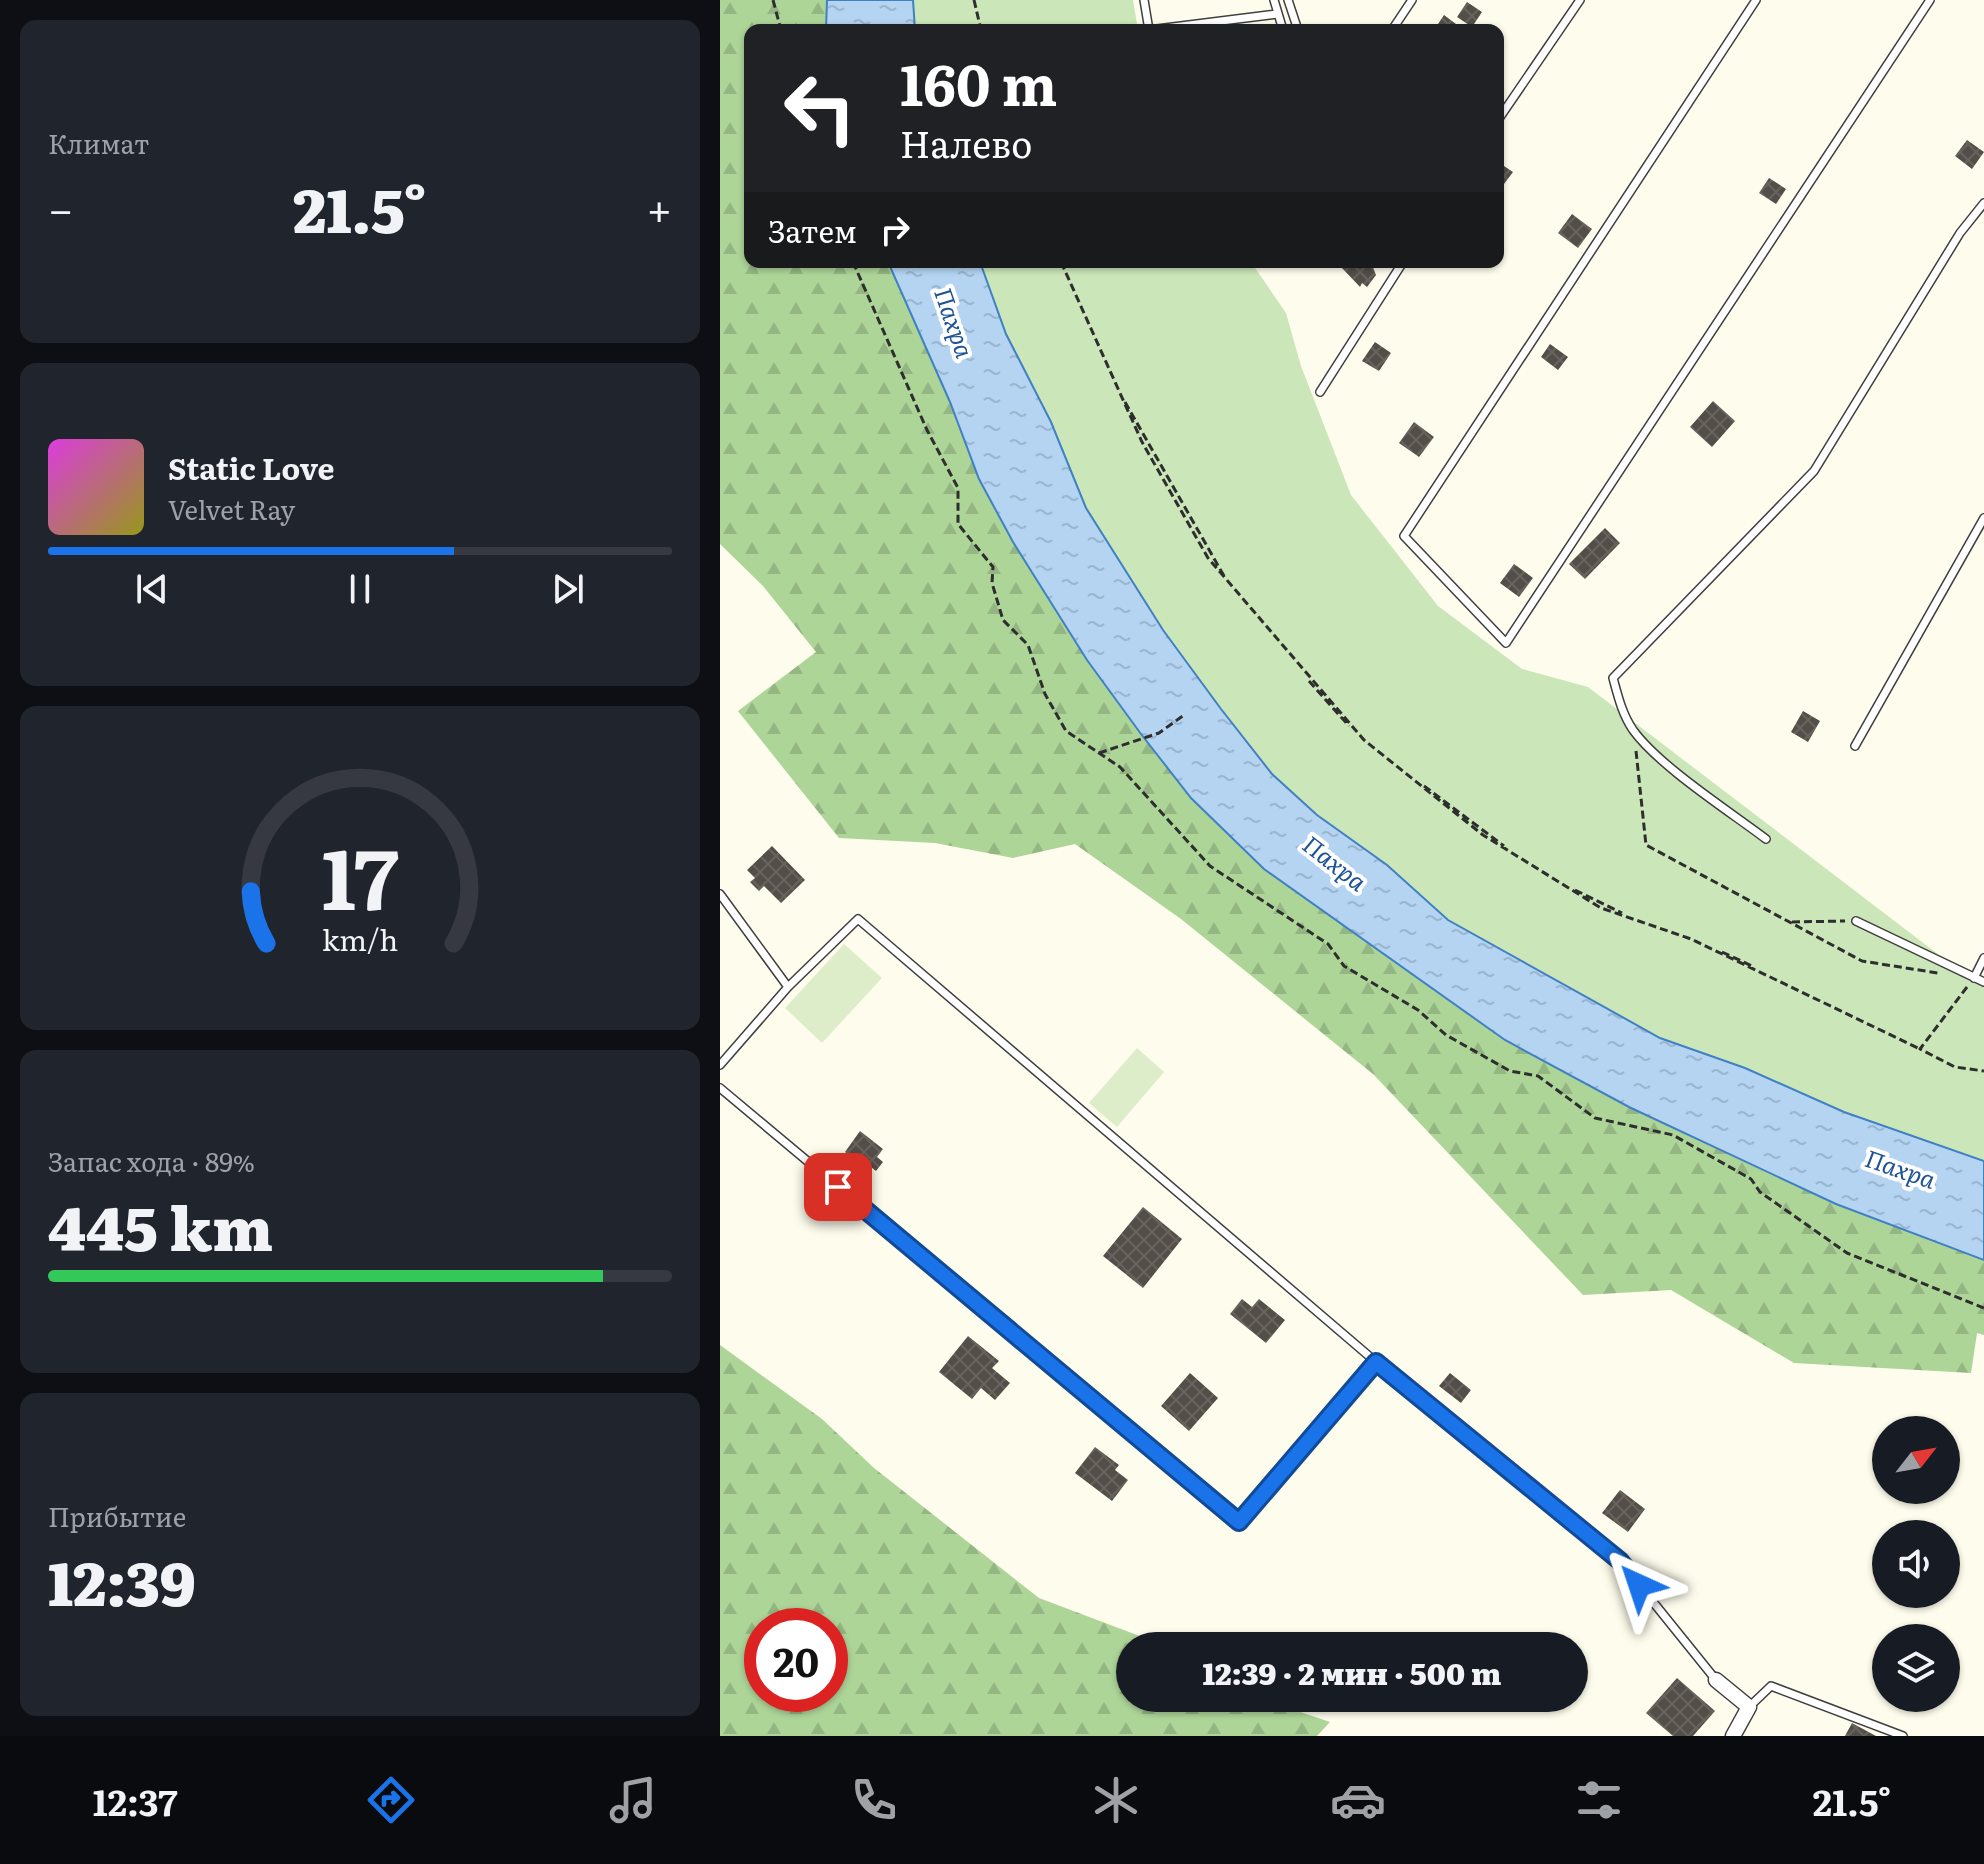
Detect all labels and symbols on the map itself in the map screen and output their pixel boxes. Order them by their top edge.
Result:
water label: Пахра [927,282,984,362]
water label: Пахра [1296,826,1375,898]
water label: Пахра [1861,1139,1941,1196]
pin [804,1153,872,1221]
north arrow [1872,1416,1960,1504]
position arrow [1597,1543,1681,1627]
speed limit sign: 20 [744,1608,848,1712]

